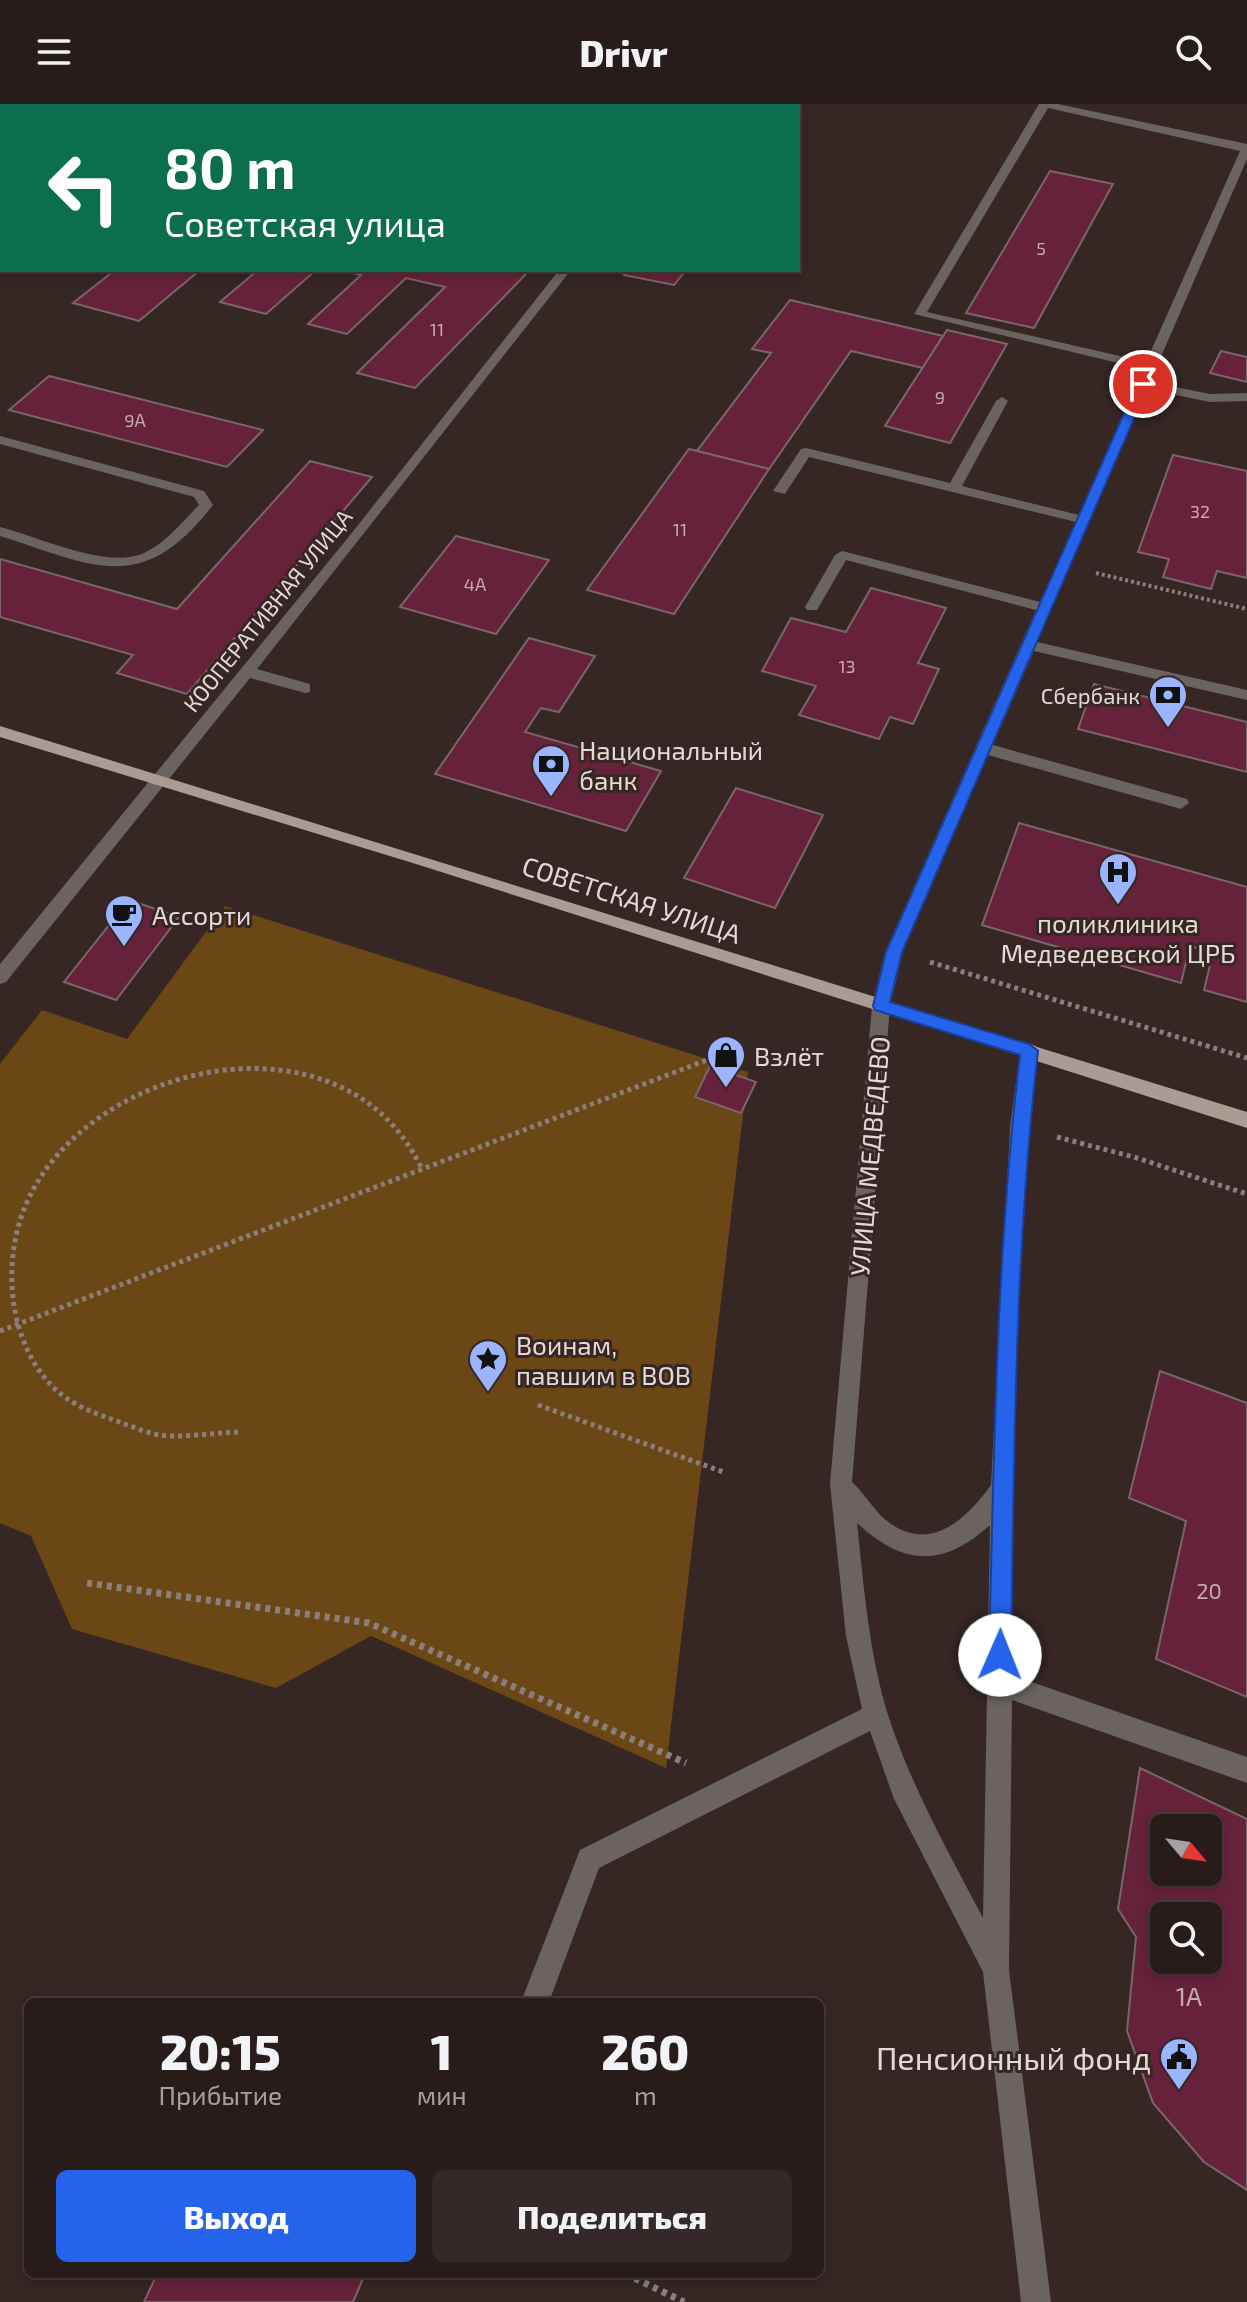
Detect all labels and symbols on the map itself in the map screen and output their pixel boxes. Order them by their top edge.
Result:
house number: 5 [1036,237,1046,259]
house number: 11 [430,318,444,340]
pin [1109,350,1177,418]
house number: 9 [935,386,945,408]
house number: 9А [124,409,147,431]
house number: 32 [1190,500,1210,522]
street label: КООПЕРАТИВНАЯ УЛИЦА [177,503,357,717]
house number: 11 [673,518,687,540]
house number: 4А [464,573,487,595]
house number: 13 [838,655,856,677]
bank icon: Сбербанк [1147,674,1189,729]
place label: Сбербанк [1041,682,1140,708]
place label: Национальный банк [579,734,763,795]
bank icon: Национальный банк [530,743,572,798]
street label: СОВЕТСКАЯ УЛИЦА [519,849,745,949]
hospital icon: поликлиника Медведевской ЦРБ [1097,851,1139,906]
cafe icon: Ассорти [103,893,145,948]
place label: Ассорти [152,899,251,930]
place label: поликлиника Медведевской ЦРБ [1000,907,1236,968]
shop icon: Взлёт [705,1034,747,1089]
street label: УЛИЦА МЕДВЕДЕВО [843,1035,895,1277]
place label: Взлёт [754,1040,824,1071]
place label: Воинам, павшим в ВОВ [516,1329,691,1390]
place icon: Воинам, павшим в ВОВ [467,1338,509,1393]
house number: 20 [1196,1577,1222,1603]
position arrow [958,1613,1042,1697]
north arrow [1150,1814,1222,1886]
house number: 1А [1176,1980,1202,2011]
public building icon: Пенсионный фонд [1158,2036,1200,2091]
place label: Пенсионный фонд [876,2038,1151,2076]

